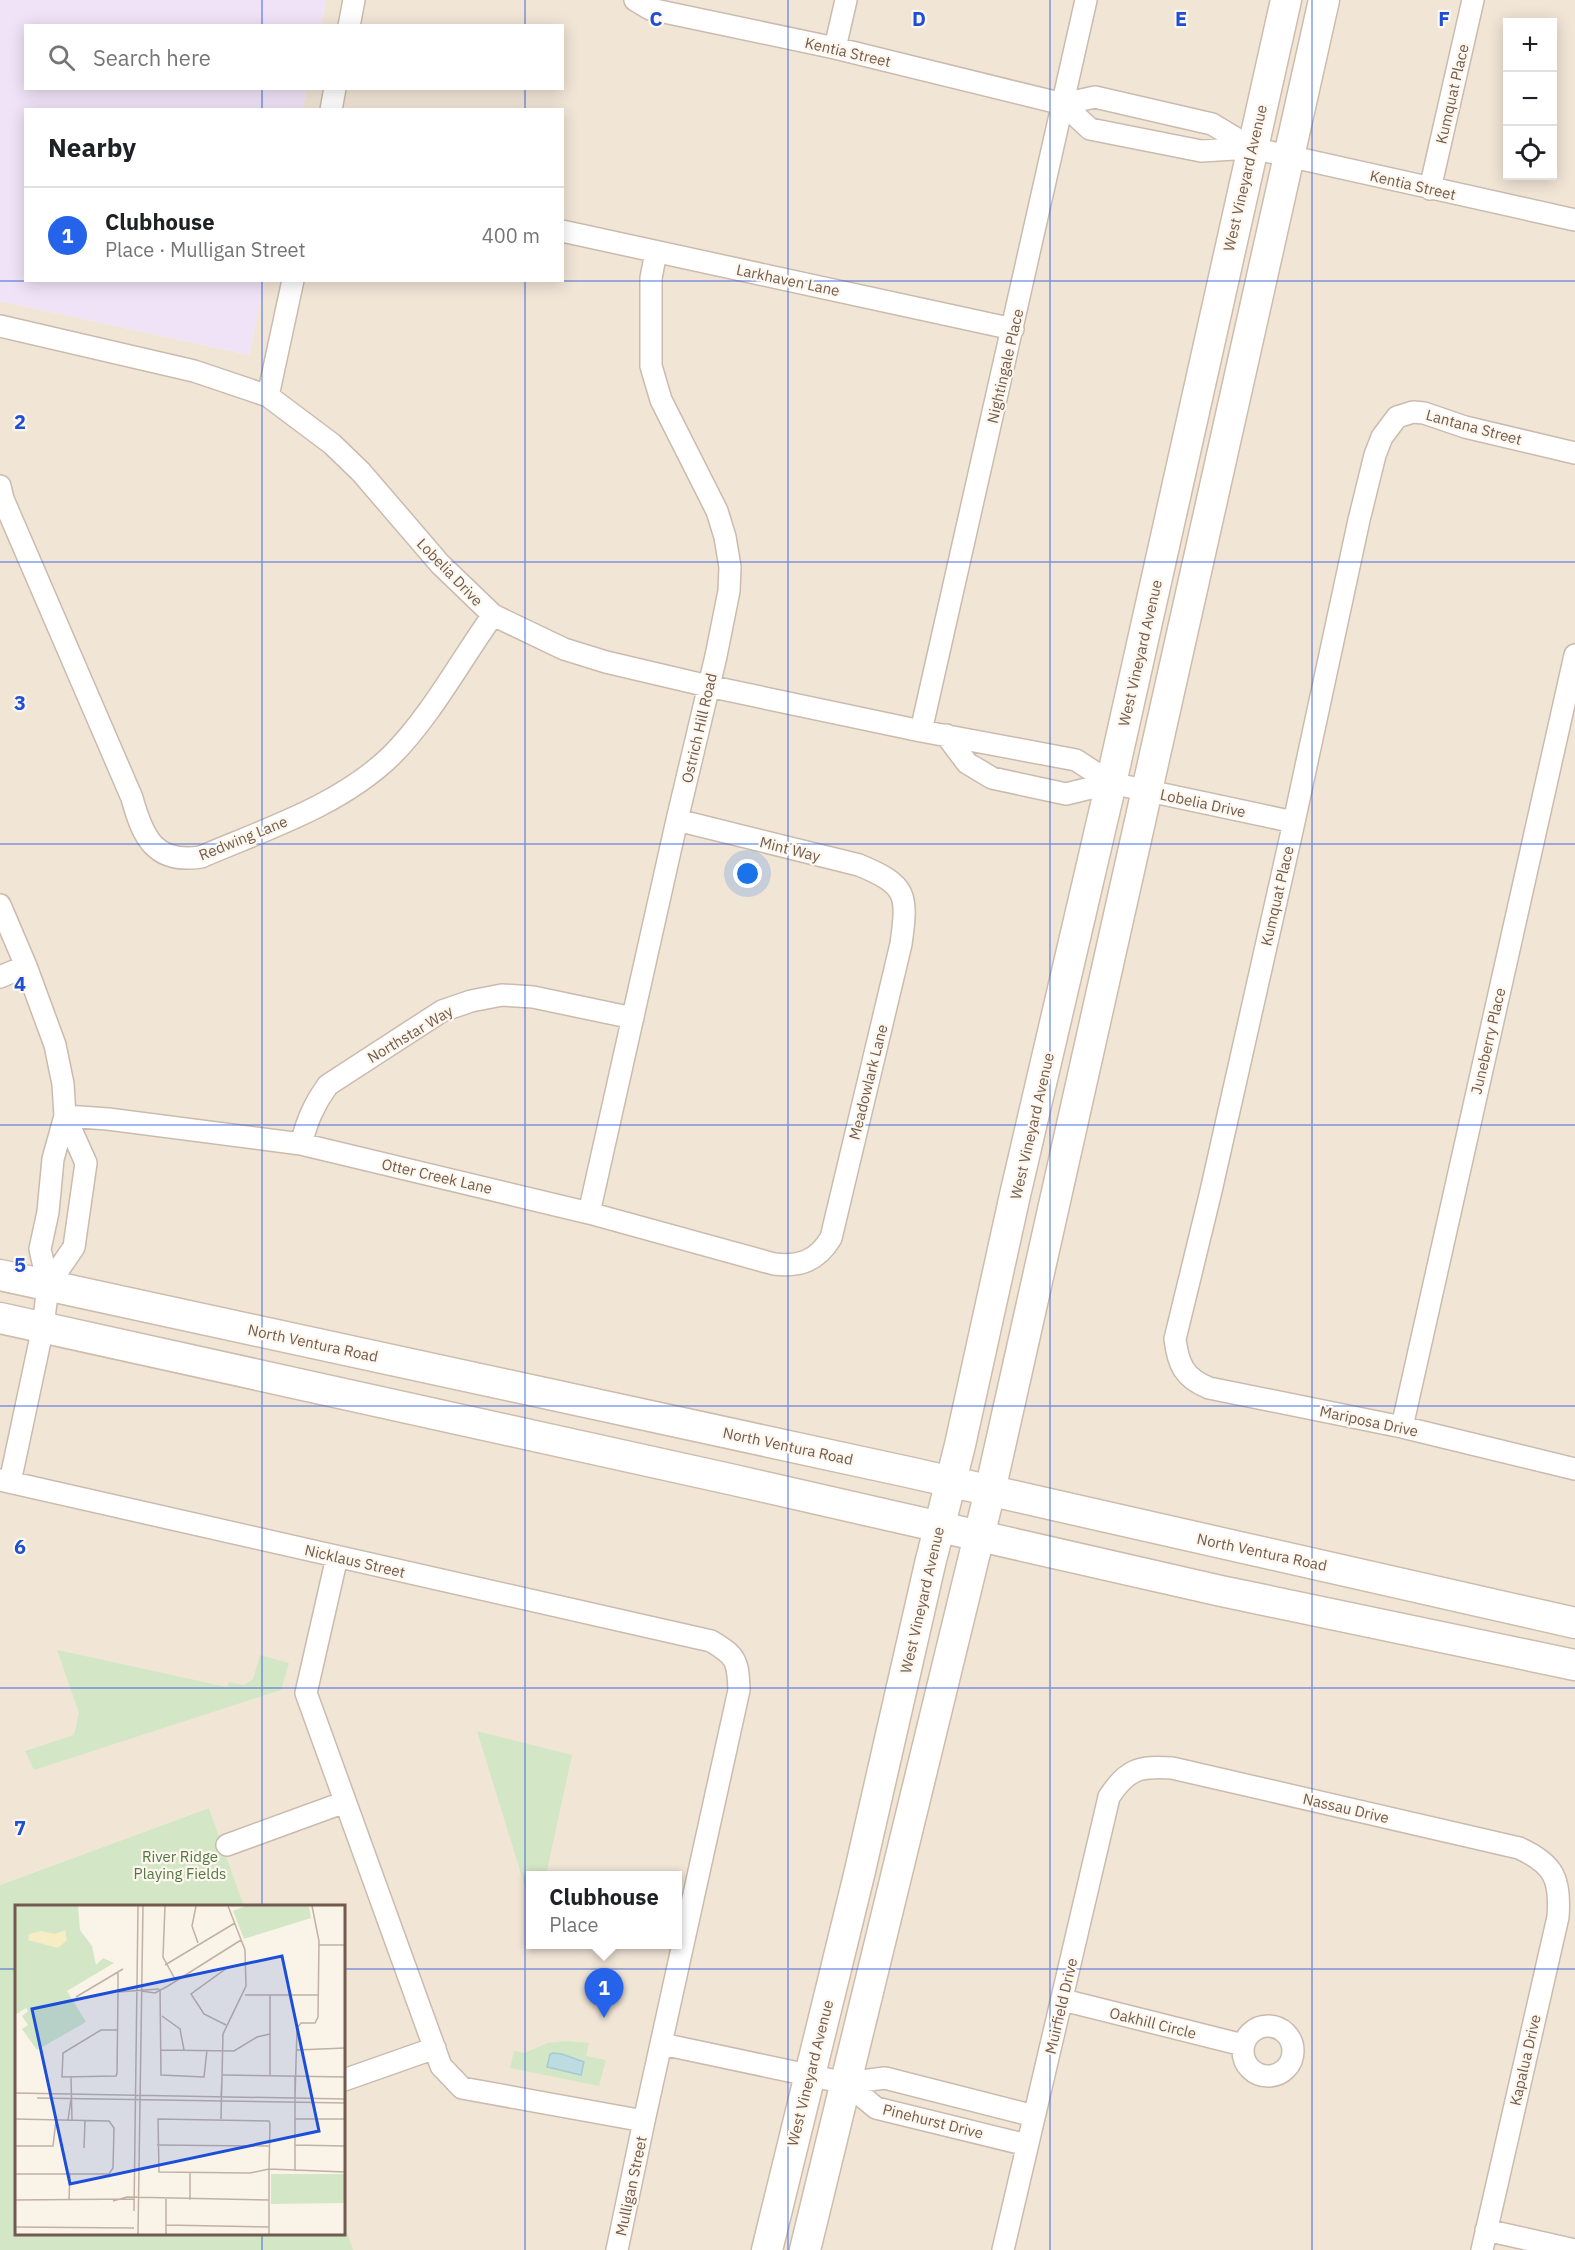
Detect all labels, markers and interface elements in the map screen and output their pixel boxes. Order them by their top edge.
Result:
text: C [649,5,663,32]
text: D [912,5,926,32]
text: E [1175,5,1187,32]
text: F [1438,5,1450,32]
map controls [1503,18,1557,180]
button: + [1503,18,1557,72]
search box [24,24,564,90]
street label: Kentia Street [803,33,893,71]
icon: search [45,41,78,74]
street label: Kumquat Place [1431,42,1473,146]
text: Search here [93,43,211,72]
button: − [1503,72,1557,126]
street label: West Vineyard Avenue [1219,103,1271,253]
button: locate [1503,126,1557,180]
text: Nearby [48,130,136,164]
street label: Kentia Street [1368,166,1458,204]
text: Clubhouse [105,207,215,236]
text: 1 [62,222,74,249]
text: 400 m [482,222,540,249]
text: Place · Mulligan Street [105,236,306,263]
street label: Larkhaven Lane [735,260,841,300]
street label: Nightingale Place [983,307,1027,425]
street label: Lantana Street [1424,405,1524,449]
text: 2 [14,408,26,435]
street label: Lobelia Drive [413,534,487,610]
street label: West Vineyard Avenue [1114,578,1166,728]
street label: Ostrich Hill Road [677,671,721,785]
text: 3 [14,689,26,716]
street label: Lobelia Drive [1159,785,1247,821]
street label: Redwing Lane [196,812,290,864]
street label: Mint Way [758,832,823,866]
street label: Kumquat Place [1256,844,1298,948]
your location [733,859,762,888]
text: 4 [14,970,26,997]
street label: Juneberry Place [1466,986,1510,1096]
street label: Northstar Way [364,1001,457,1067]
street label: Meadowlark Lane [844,1022,892,1142]
street label: West Vineyard Avenue [1006,1051,1058,1201]
street label: Otter Creek Lane [380,1154,494,1198]
text: 5 [14,1251,26,1278]
street label: North Ventura Road [246,1320,380,1366]
street label: Mariposa Drive [1318,1401,1420,1441]
street label: North Ventura Road [721,1423,855,1469]
street label: West Vineyard Avenue [896,1525,948,1675]
street label: North Ventura Road [1195,1529,1329,1575]
text: 6 [14,1533,26,1560]
street label: Nicklaus Street [303,1540,407,1582]
street label: Nassau Drive [1301,1789,1391,1827]
text: 7 [14,1814,26,1841]
park label: River Ridge Playing Fields [134,1847,226,1883]
popup [526,1871,682,1949]
text: Clubhouse [549,1882,659,1911]
inset map [15,1905,345,2235]
text: Place [549,1911,598,1938]
street label: Muirfield Drive [1041,1956,1081,2056]
pin: 1 [584,1968,624,2018]
street label: West Vineyard Avenue [783,1998,837,2148]
street label: Oakhill Circle [1108,2003,1198,2043]
street label: Kapalua Drive [1505,2013,1545,2107]
street label: Pinehurst Drive [881,2099,985,2143]
street label: Mulligan Street [611,2134,651,2238]

